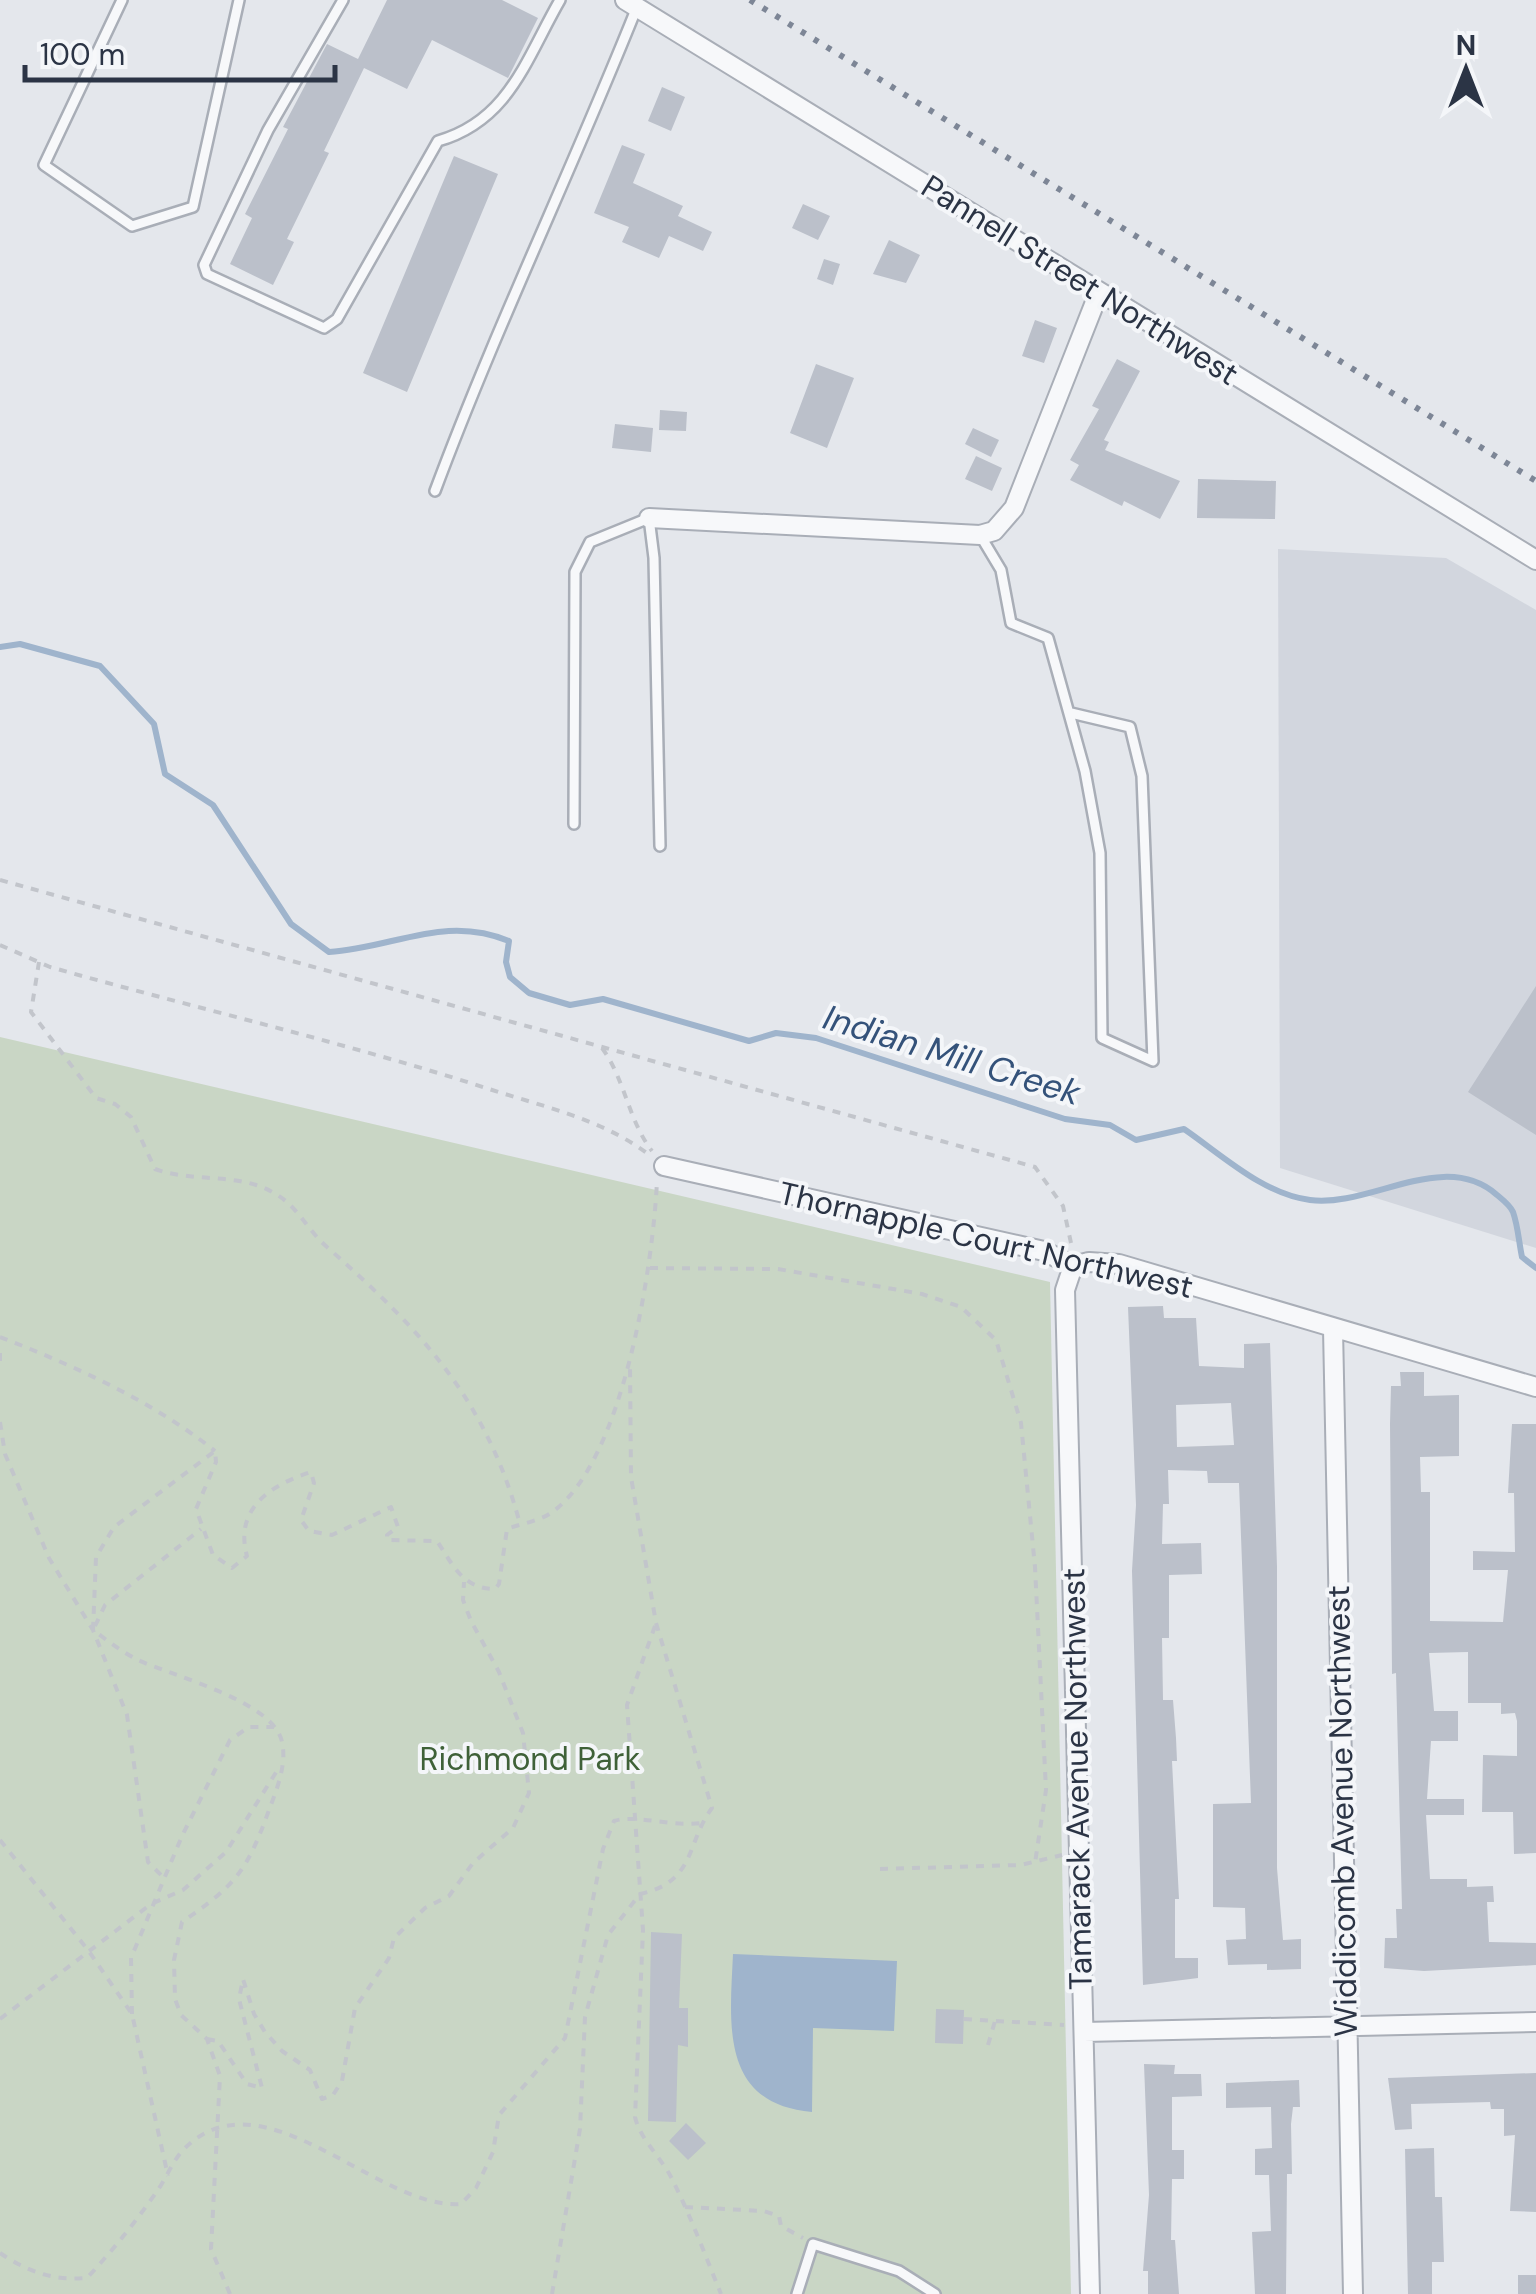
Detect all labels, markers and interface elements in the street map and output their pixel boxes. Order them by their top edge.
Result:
scale bar [25,20,335,82]
north arrow [1416,20,1516,120]
text: N [1456,27,1476,64]
text: 100 m [40,35,125,74]
street label: Pannell Street Northwest [914,165,1246,395]
water label: Indian Mill Creek [818,994,1086,1116]
street label: Thornapple Court Northwest [775,1172,1197,1308]
street label: Tamarack Avenue Northwest [1052,1568,1102,1990]
street label: Widdicomb Avenue Northwest [1317,1585,1367,2037]
park label: Richmond Park [419,1738,641,1780]

